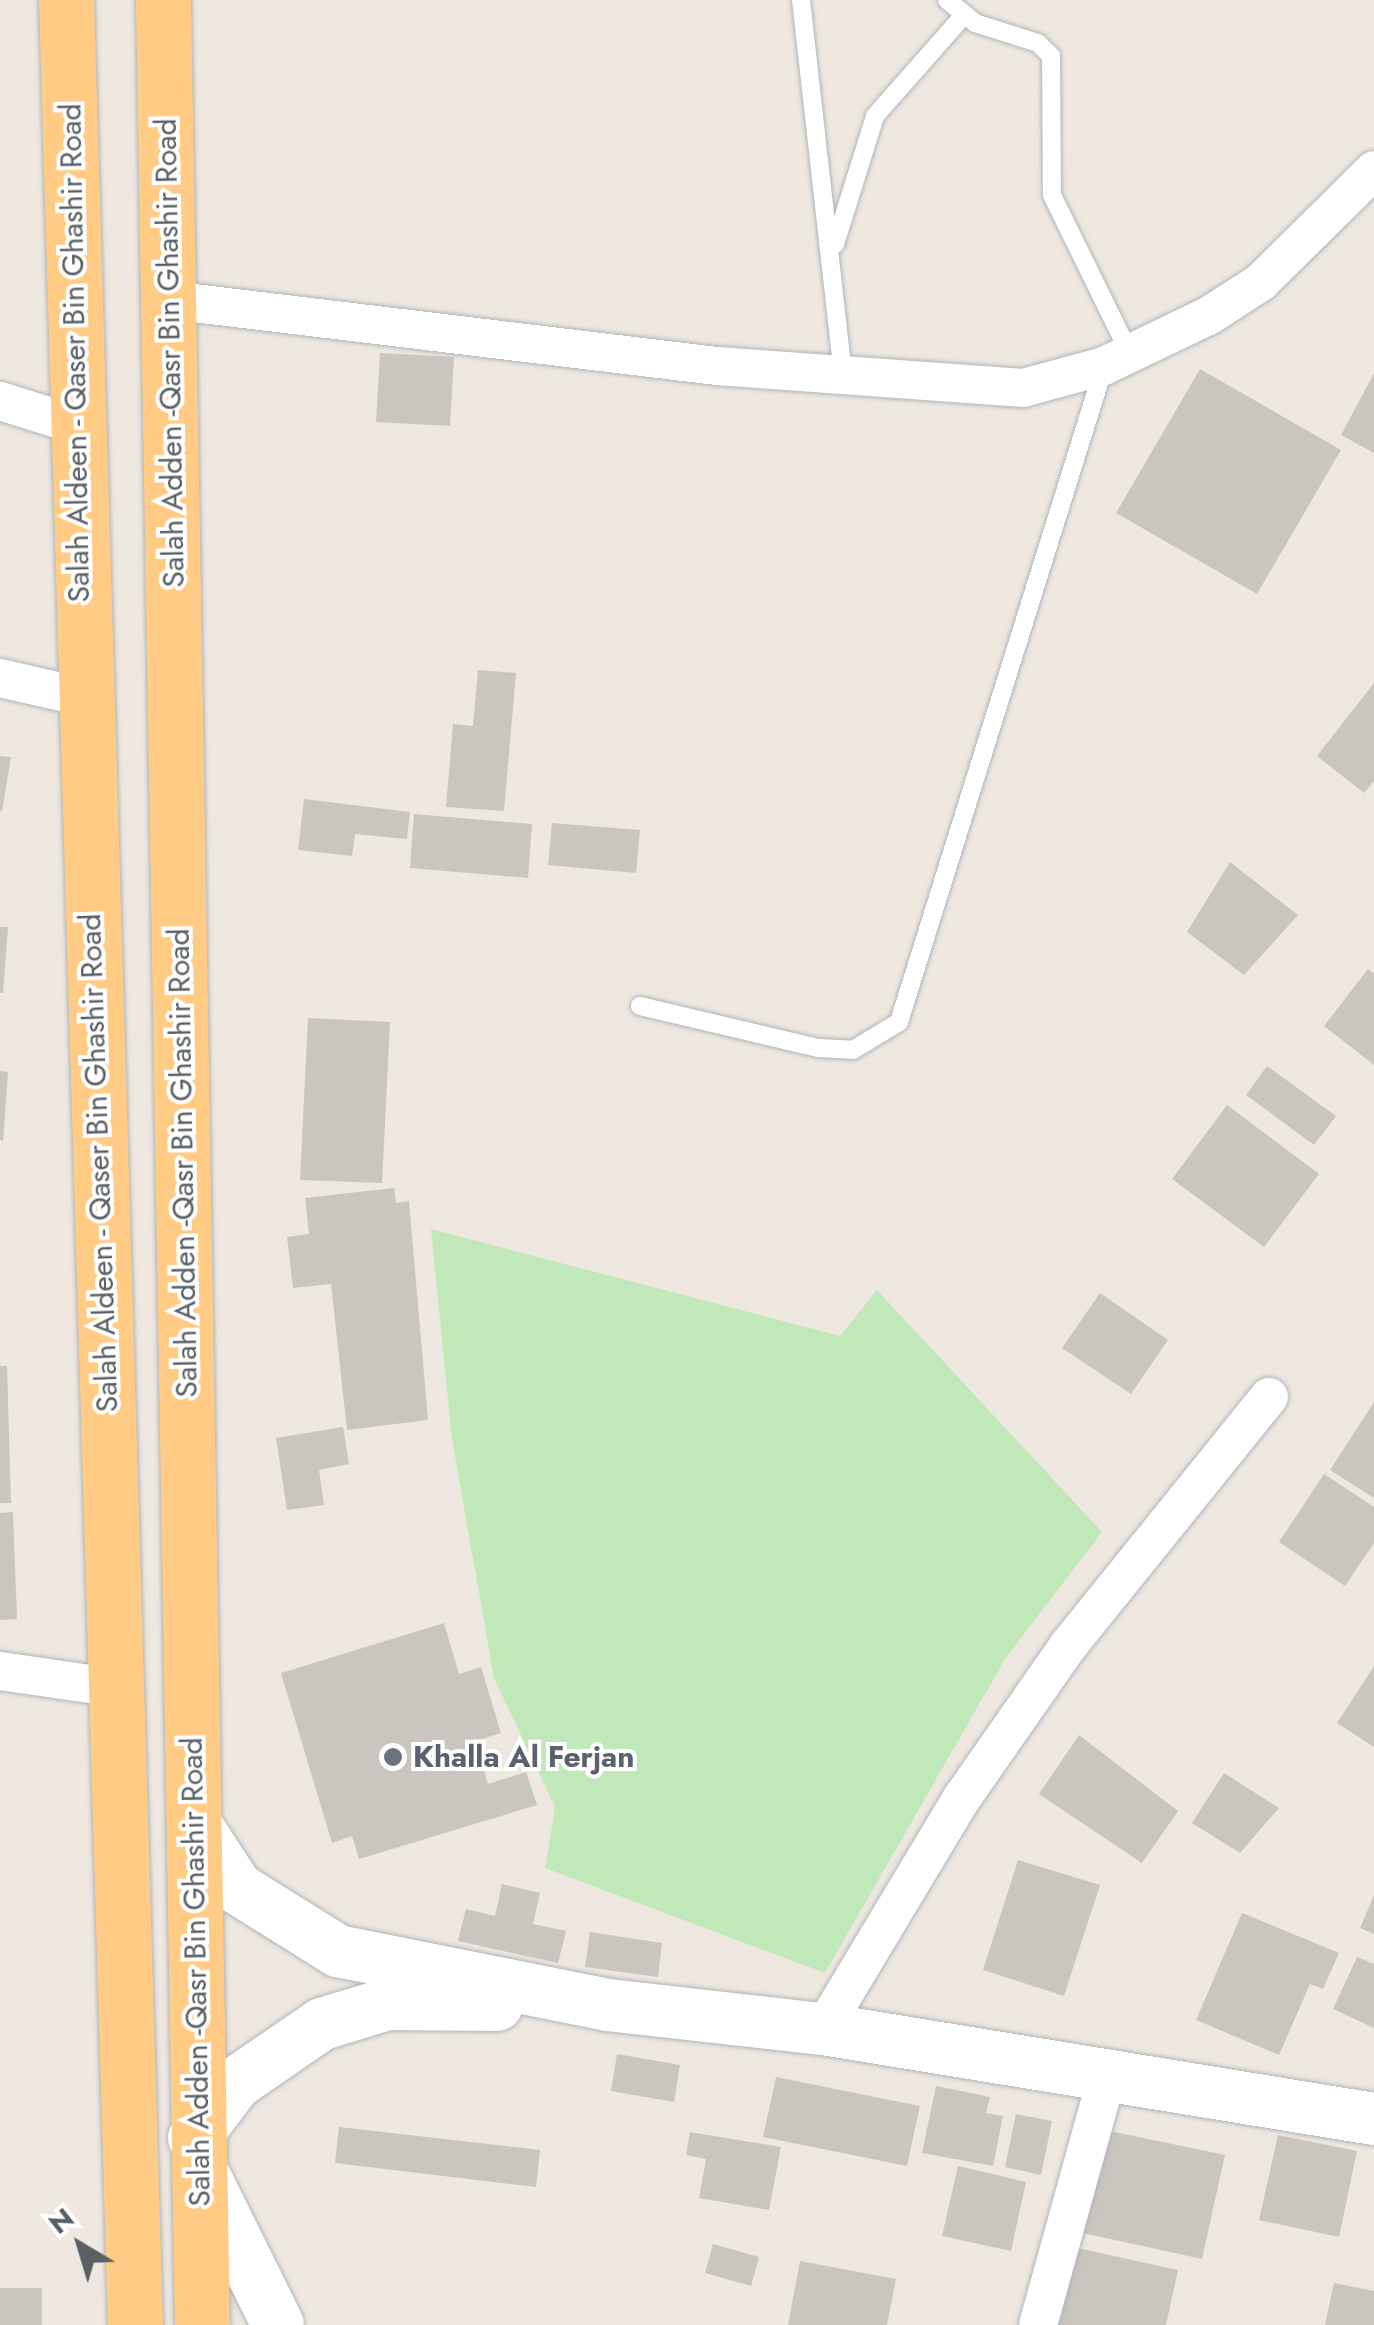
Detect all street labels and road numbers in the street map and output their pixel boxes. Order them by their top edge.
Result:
street label: Salah Aldeen - Qaser Bin Ghashir Road [53,103,97,603]
street label: Salah Adden -Qasr Bin Ghashir Road [148,118,192,588]
street label: Salah Aldeen - Qaser Bin Ghashir Road [72,913,126,1413]
street label: Salah Adden -Qasr Bin Ghashir Road [161,928,205,1398]
street label: Salah Adden -Qasr Bin Ghashir Road [174,1737,218,2207]

